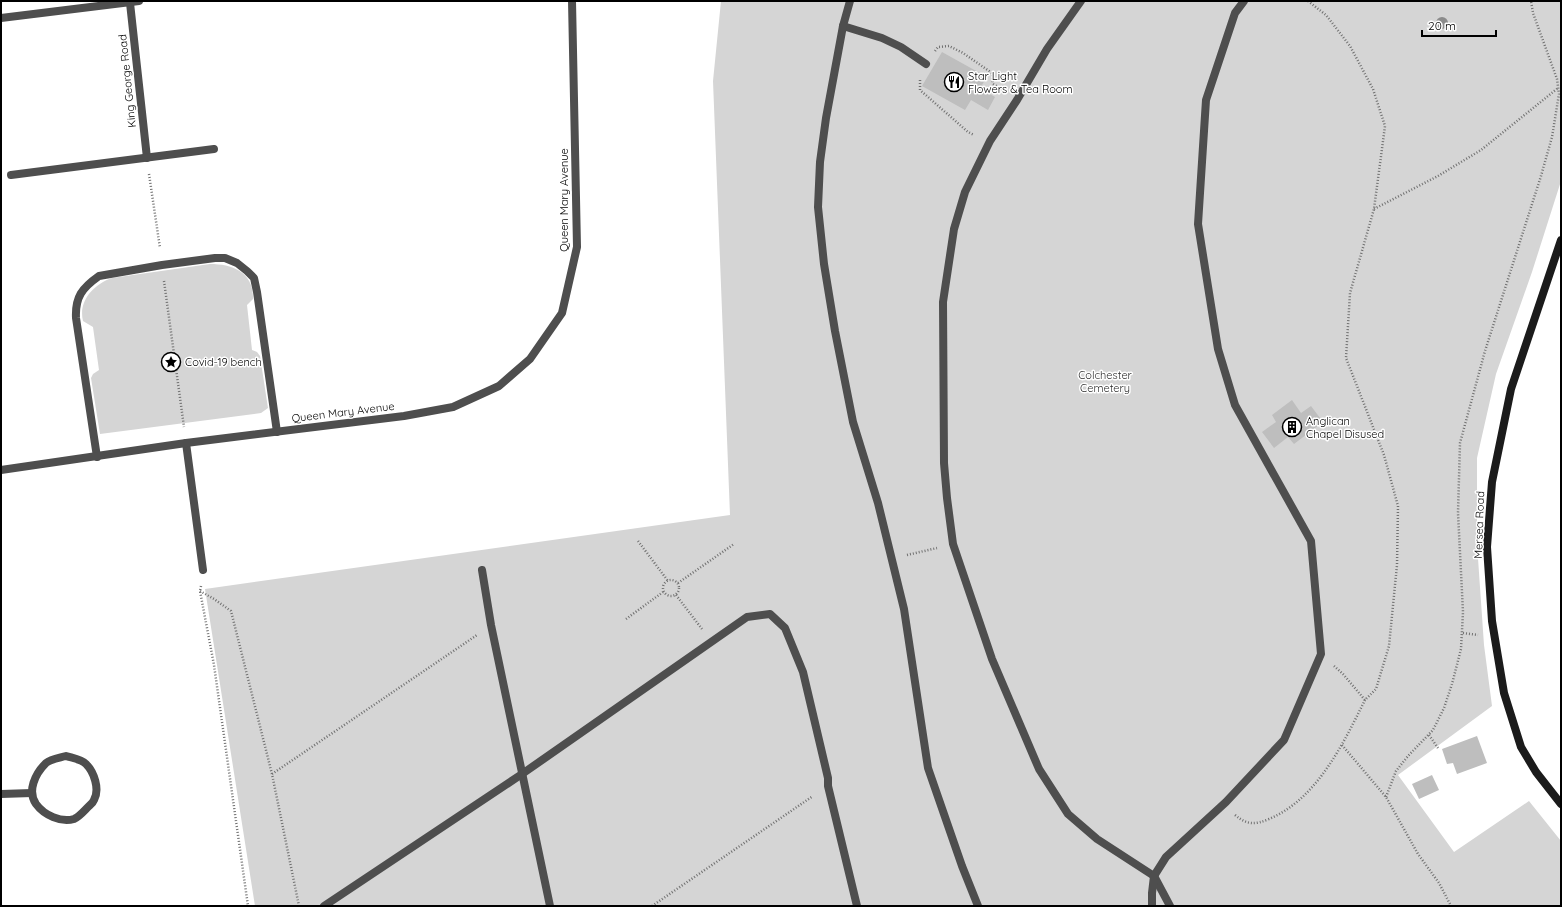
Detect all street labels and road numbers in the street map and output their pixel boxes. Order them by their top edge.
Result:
street label: King George Road [115,34,139,128]
street label: Queen Mary Avenue [557,148,571,252]
street label: Queen Mary Avenue [291,399,395,425]
street label: Mersea Road [1471,491,1487,559]

